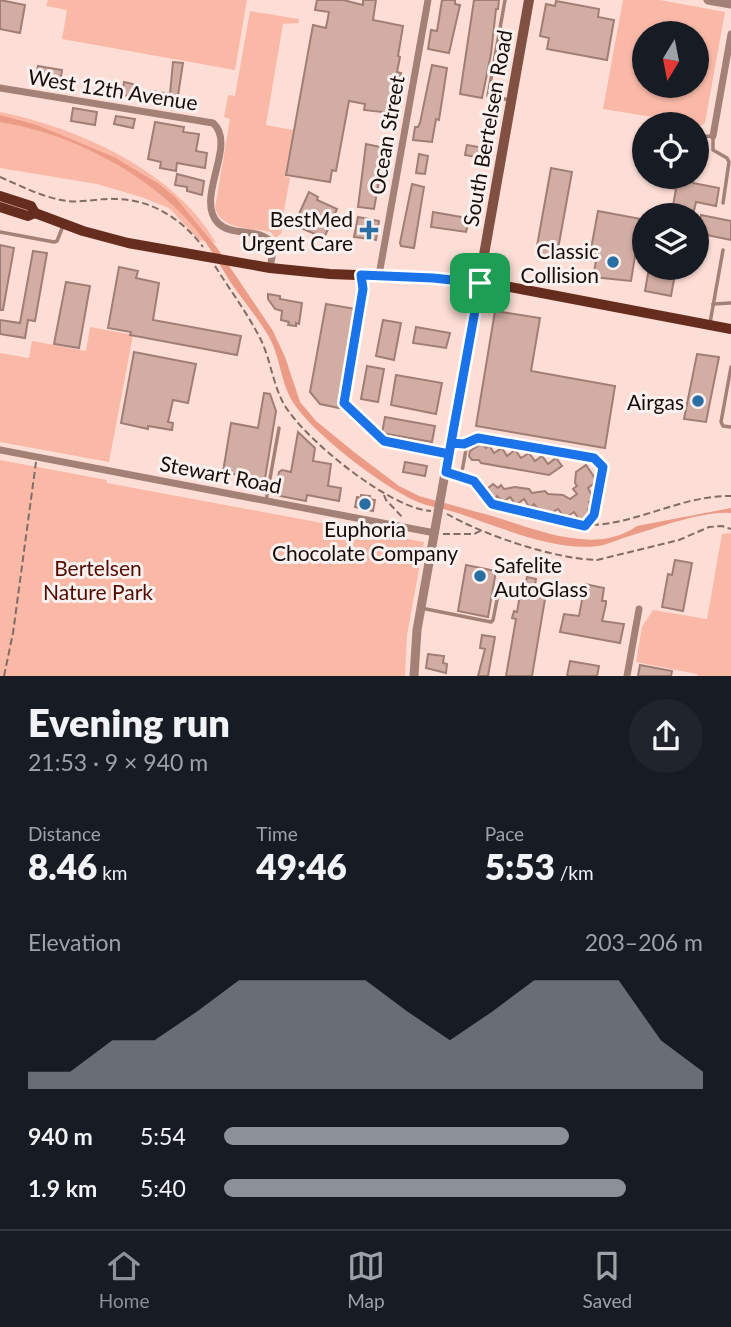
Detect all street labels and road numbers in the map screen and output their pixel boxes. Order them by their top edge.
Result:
street label: South Bertelsen Road [457,28,517,228]
street label: West 12th Avenue [26,63,200,115]
street label: Ocean Street [363,73,409,196]
street label: Stewart Road [158,450,284,498]

